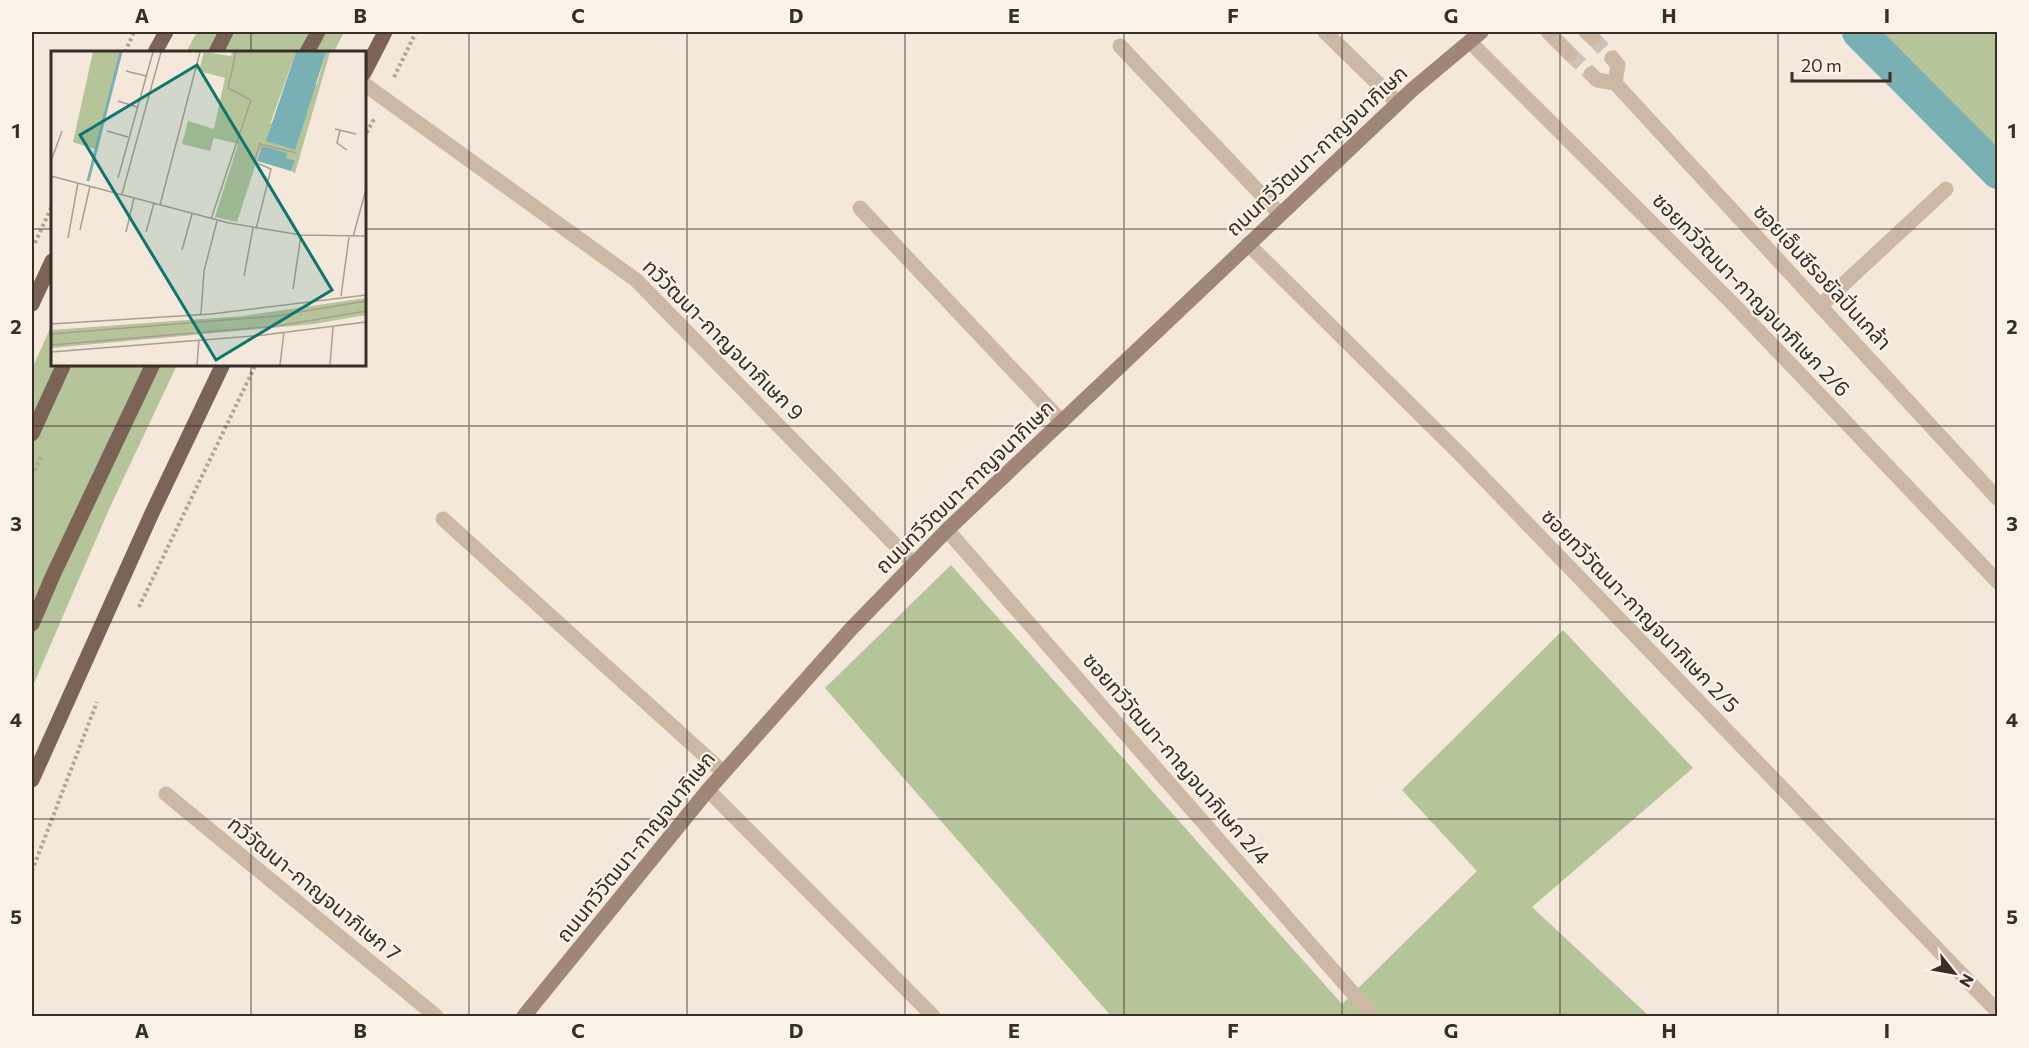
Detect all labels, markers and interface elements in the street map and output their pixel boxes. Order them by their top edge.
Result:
text: A [135,3,149,27]
text: B [353,3,367,27]
text: C [571,3,585,27]
text: D [789,3,803,27]
text: E [1008,3,1020,27]
text: F [1227,3,1239,27]
text: G [1444,3,1458,27]
text: H [1662,3,1677,27]
text: I [1884,3,1890,27]
scale bar [1792,45,1890,83]
inset map [51,51,366,366]
text: 20 m [1801,54,1842,76]
street label: ถนนทวีวัฒนา-กาญจนาภิเษก [1220,59,1412,240]
text: 1 [11,118,21,142]
text: 1 [2007,118,2017,142]
street label: ซอยทวีวัฒนา-กาญจนาภิเษก 2/6 [1648,187,1856,401]
street label: ซอยเอ็นซีรอยัลปิ่นเกล้า [1749,198,1897,354]
street label: ทวีวัฒนา-กาญจนาภิเษก 9 [639,253,810,424]
text: 2 [10,314,22,338]
text: 2 [2006,314,2018,338]
street label: ถนนทวีวัฒนา-กาญจนาภิเษก [869,394,1058,578]
street label: ซอยทวีวัฒนา-กาญจนาภิเษก 2/5 [1537,503,1745,717]
text: 3 [10,511,22,535]
text: 3 [2006,511,2018,535]
street label: ซอยทวีวัฒนา-กาญจนาภิเษก 2/4 [1078,647,1276,869]
text: 4 [10,707,22,731]
text: 4 [2006,707,2018,731]
street label: ถนนทวีวัฒนา-กาญจนาภิเษก [550,746,720,947]
street label: ทวีวัฒนา-กาญจนาภิเษก 7 [223,810,406,965]
text: 5 [10,904,22,928]
text: 5 [2006,904,2018,928]
north arrow [1924,943,1984,1003]
text: N [1956,971,1979,991]
text: A [135,1018,149,1042]
text: B [353,1018,367,1042]
text: C [571,1018,585,1042]
text: D [789,1018,803,1042]
text: E [1008,1018,1020,1042]
text: F [1227,1018,1239,1042]
text: G [1444,1018,1458,1042]
text: H [1662,1018,1677,1042]
text: I [1884,1018,1890,1042]

